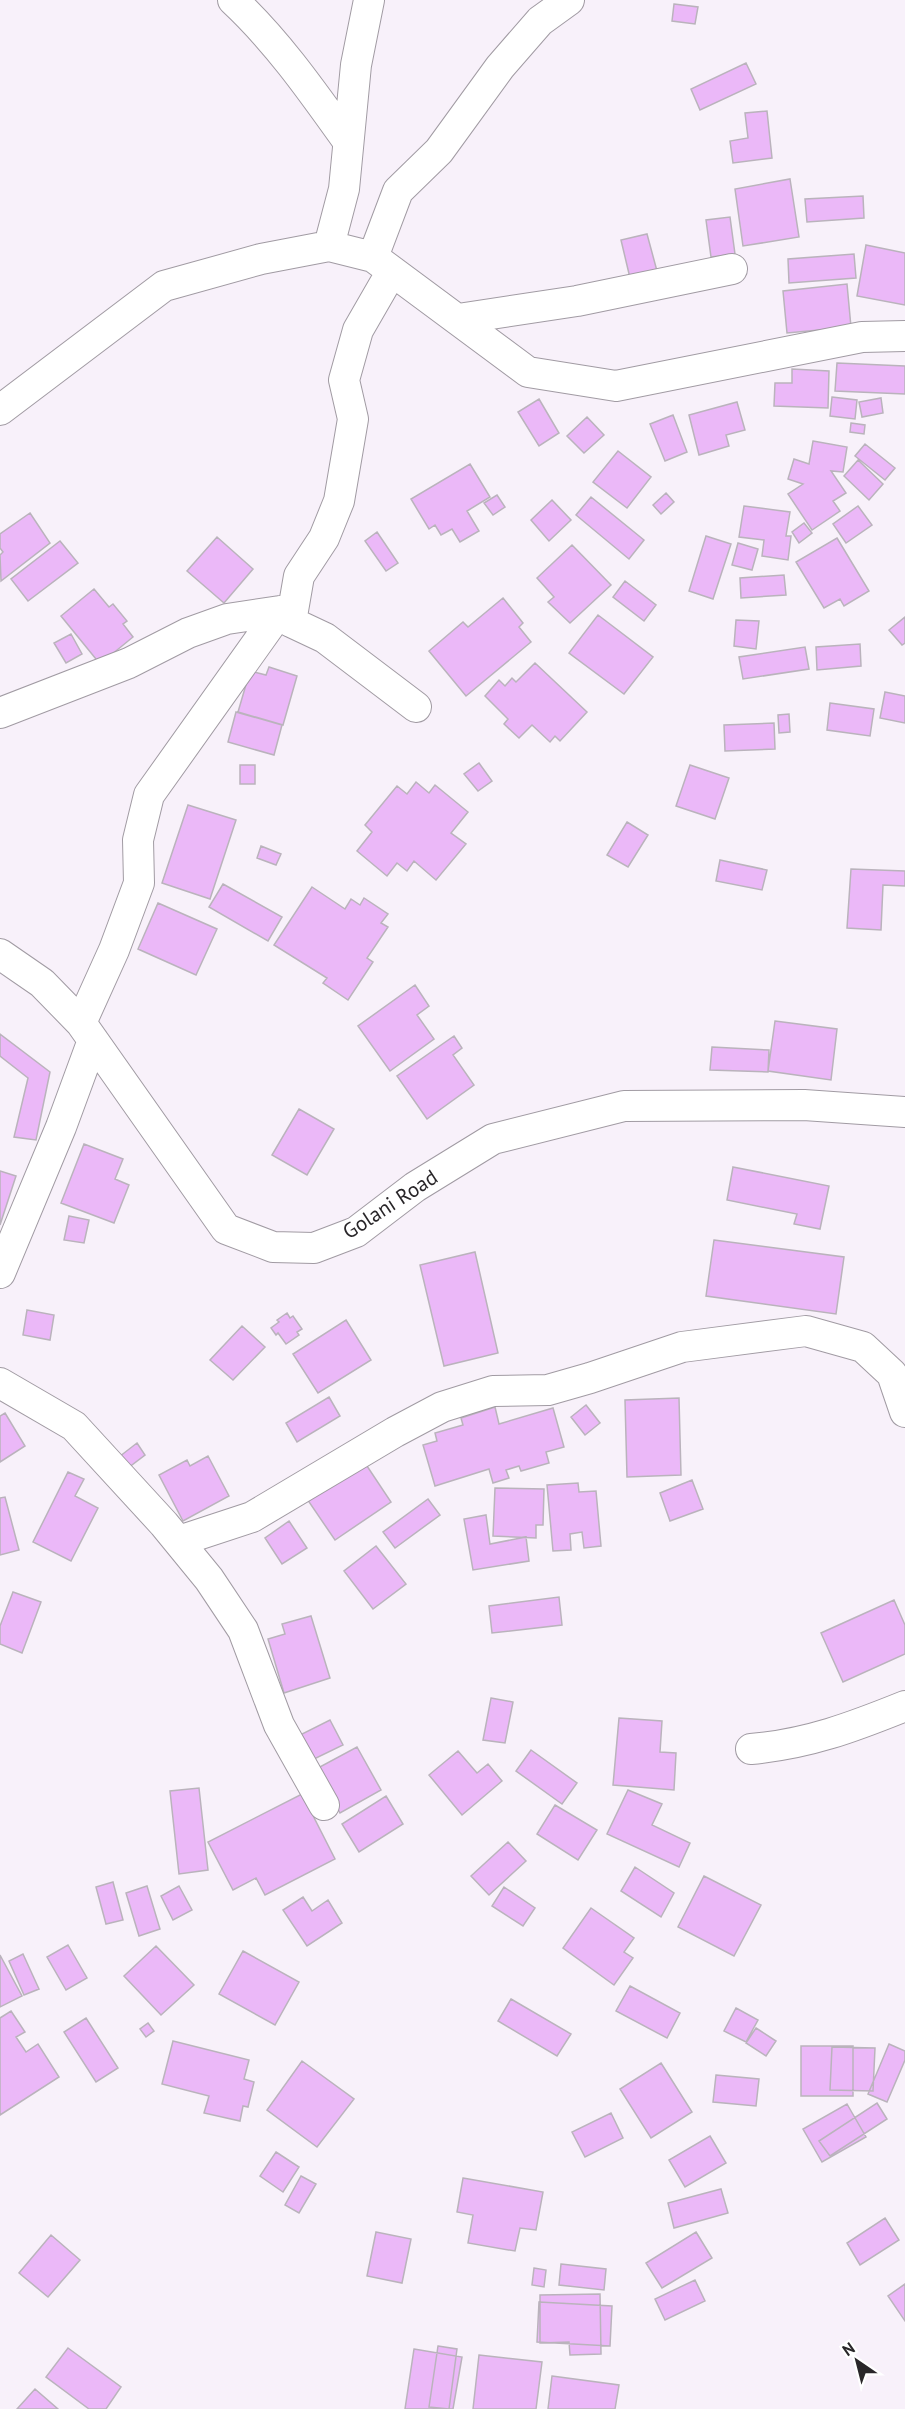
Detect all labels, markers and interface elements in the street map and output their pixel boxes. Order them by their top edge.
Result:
street label: Golani Road [337,1163,443,1245]
north arrow [827,2331,887,2391]
text: N [838,2338,858,2360]

